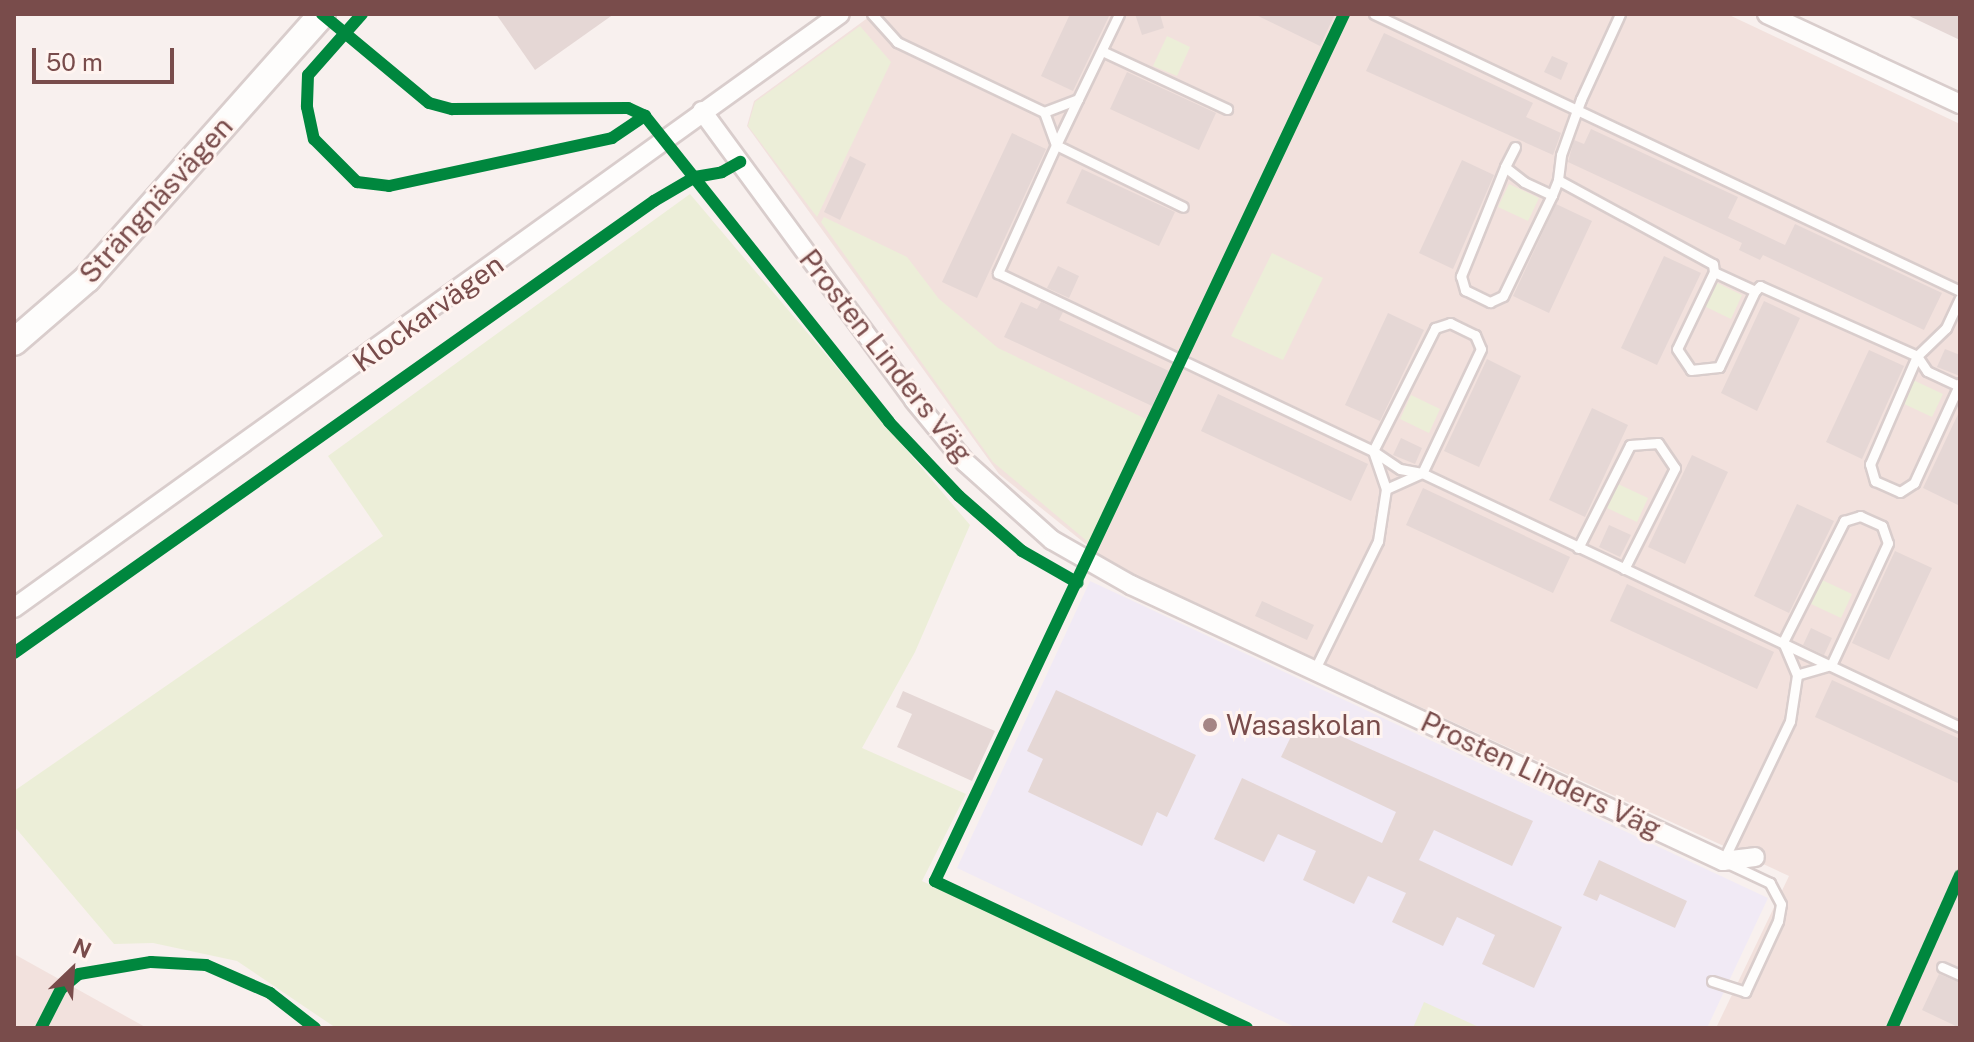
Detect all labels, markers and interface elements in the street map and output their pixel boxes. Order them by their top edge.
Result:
scale bar [36,32,178,82]
text: 50 m [46,48,103,76]
street label: Strängnäsvägen [72,110,240,290]
street label: Prosten Linders Väg [792,242,980,470]
street label: Klockarvägen [346,247,510,379]
street label: Prosten Linders Väg [1415,704,1667,846]
place label: Wasaskolan [1226,708,1381,742]
marker: Wasaskolan [1201,716,1219,734]
north arrow [32,930,112,1010]
text: N [69,933,95,964]

